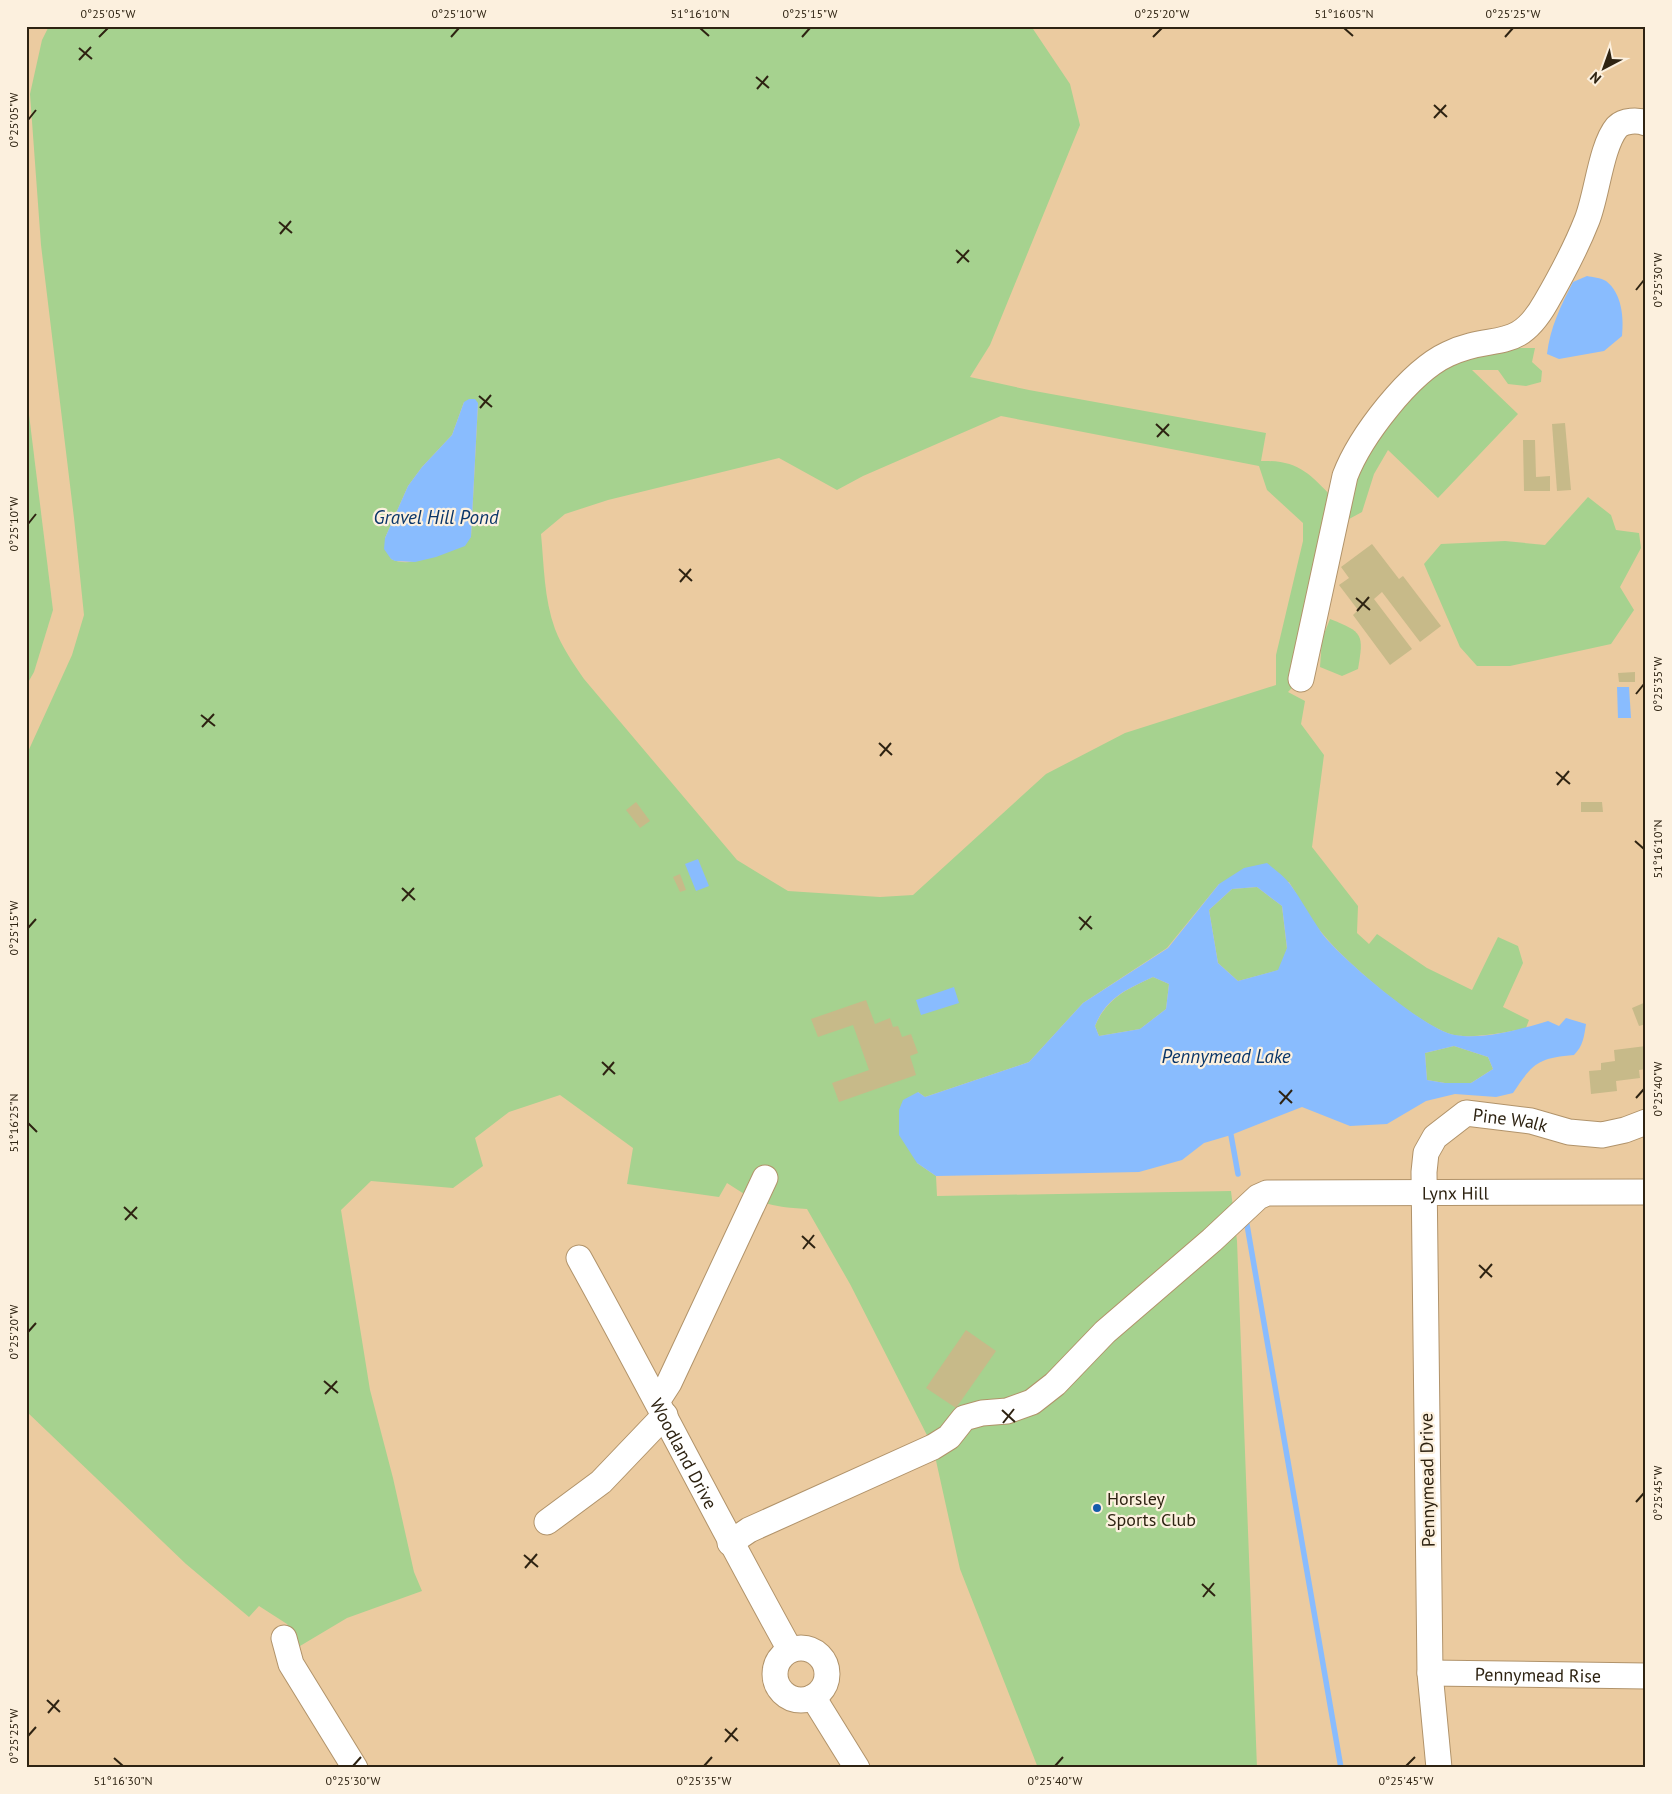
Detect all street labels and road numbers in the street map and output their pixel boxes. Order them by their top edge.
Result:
street label: Pine Walk [1472,1102,1551,1137]
street label: Lynx Hill [1422,1181,1490,1204]
street label: Woodland Drive [645,1394,723,1513]
street label: Pennymead Drive [1414,1413,1440,1547]
street label: Pennymead Rise [1475,1662,1601,1687]

